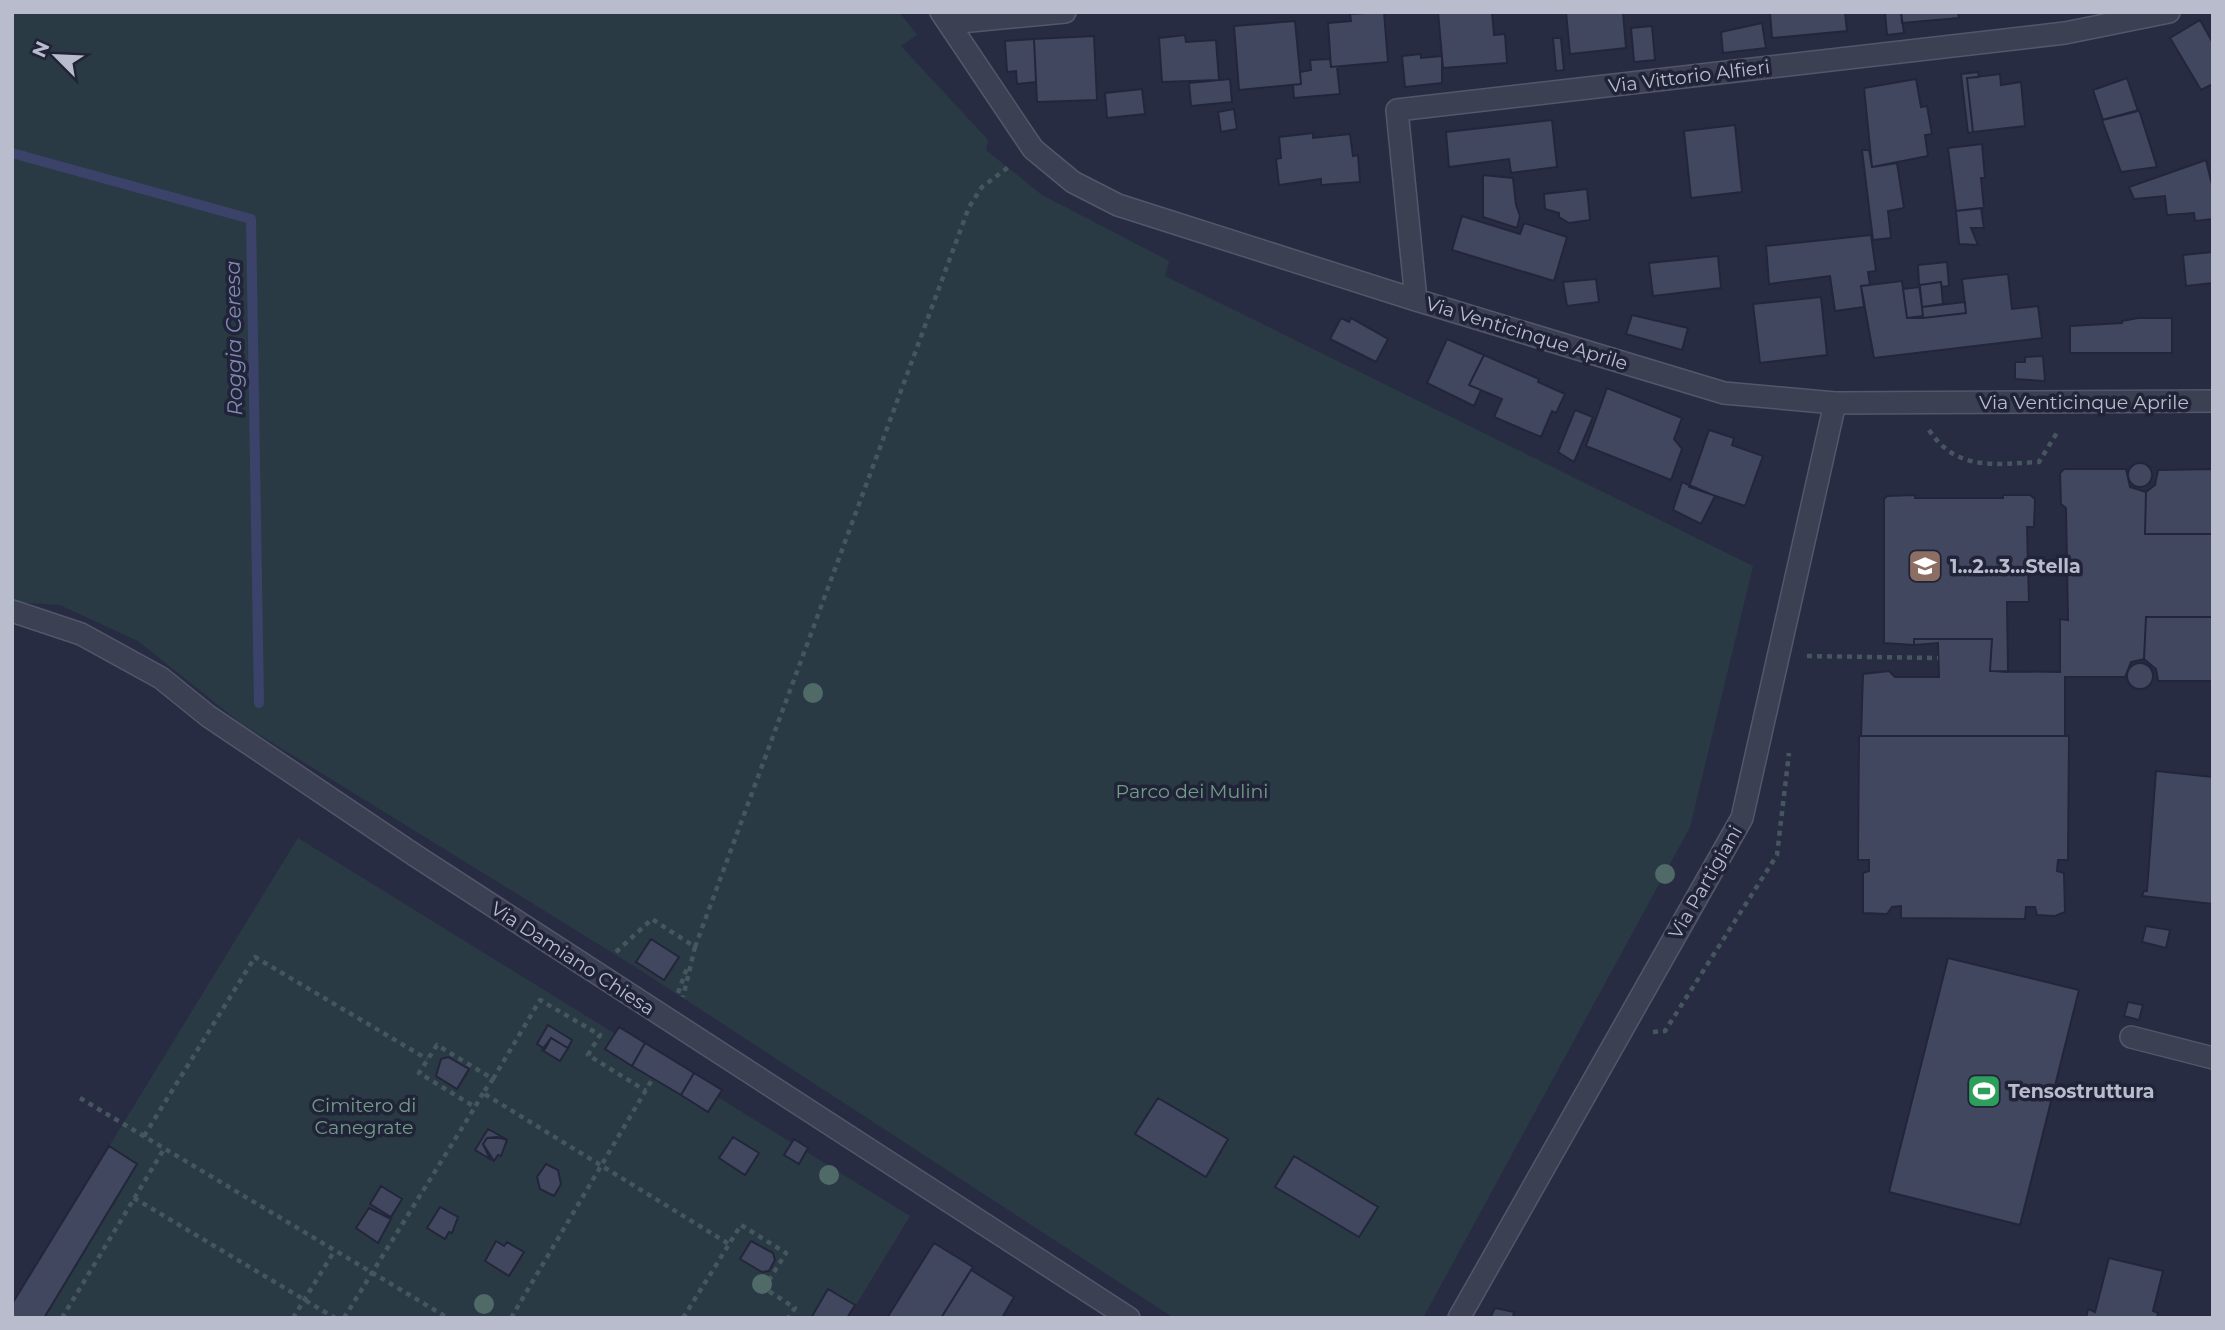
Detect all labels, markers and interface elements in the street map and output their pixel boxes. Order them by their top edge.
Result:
north arrow [21,21,91,91]
text: N [27,38,55,61]
street label: Via Vittorio Alfieri [1607,55,1771,98]
water label: Roggia Ceresa [220,260,247,416]
street label: Via Venticinque Aprile [1423,292,1631,375]
street label: Via Venticinque Aprile [1979,391,2189,414]
school or university icon: 1...2...3...Stella [1906,547,1944,585]
place label: 1...2...3...Stella [1950,555,2081,578]
park label: Parco dei Mulini [1116,780,1268,803]
street label: Via Partigiani [1664,822,1747,943]
street label: Via Damiano Chiesa [486,897,659,1020]
sports icon: Tensostruttura [1965,1072,2003,1110]
place label: Tensostruttura [2008,1080,2154,1103]
park label: Cimitero di Canegrate [312,1094,416,1139]

